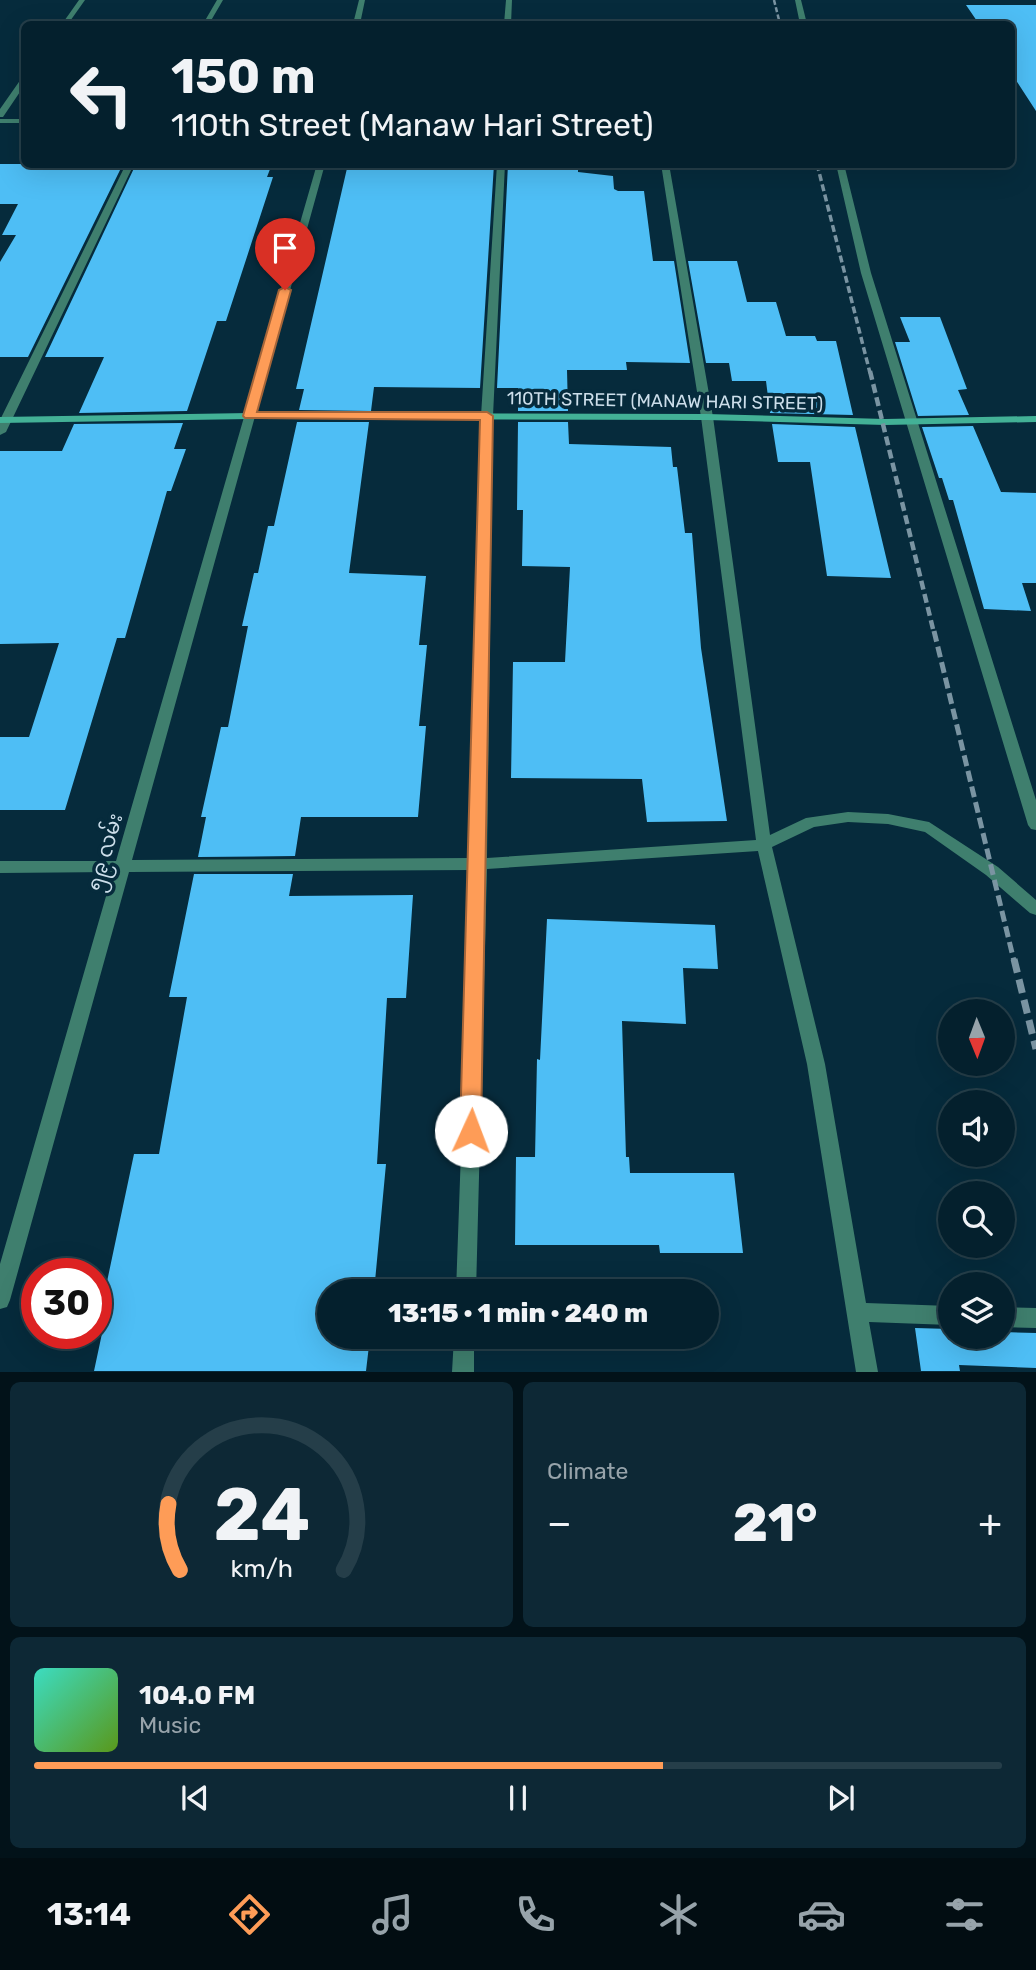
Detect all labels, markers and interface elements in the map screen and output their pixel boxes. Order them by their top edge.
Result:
text: 150 m [171,47,316,105]
icon: left [56,49,147,140]
text: 110th Street (Manaw Hari Street) [171,106,654,144]
pin [255,218,315,290]
icon: arrive [266,229,304,267]
street label: 110TH STREET (MANAW HARI STREET) [507,387,823,415]
street label: ၅၉ လမ်း [79,809,132,895]
north arrow [938,999,1015,1076]
map controls [938,999,1015,1349]
button: sound [938,1090,1015,1167]
position arrow [434,1094,508,1168]
button: search [938,1181,1015,1258]
speed limit sign: 30 [21,1258,112,1349]
button: layers [938,1272,1015,1349]
text: 13:15 · 1 min · 240 m [388,1298,648,1329]
text: Climate [547,1457,628,1485]
text: 24 [213,1473,310,1559]
text: 21° [733,1492,817,1554]
text: − [547,1500,572,1546]
text: + [978,1500,1002,1546]
text: km/h [230,1554,293,1583]
text: 104.0 FM [139,1680,255,1711]
text: Music [139,1711,201,1739]
icon: previous [176,1779,214,1817]
icon: pause [499,1779,537,1817]
icon: next [822,1779,860,1817]
icon: directions [225,1890,274,1939]
icon: music [368,1890,417,1939]
icon: phone [511,1890,560,1939]
icon: climate [654,1890,703,1939]
icon: car [797,1890,846,1939]
icon: filters [940,1890,989,1939]
text: 13:14 [47,1895,131,1933]

